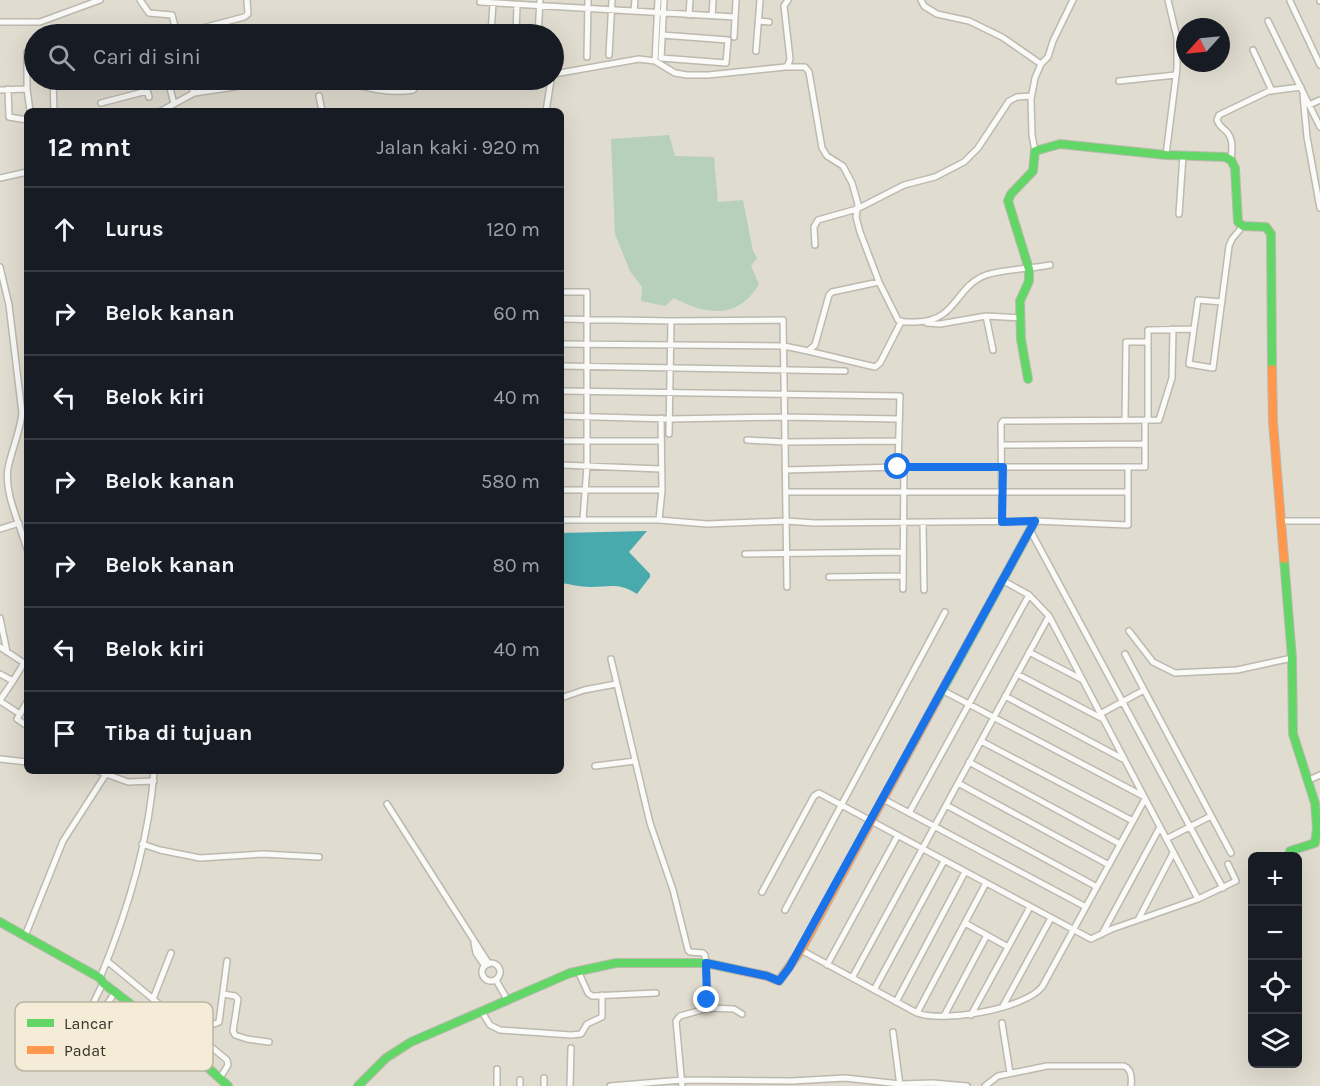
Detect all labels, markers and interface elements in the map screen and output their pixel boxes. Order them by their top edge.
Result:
north arrow [1176,18,1230,72]
search box [24,24,564,90]
icon: search [45,41,78,74]
text: Cari di sini [93,44,201,70]
text: 12 mnt [48,132,131,163]
text: Jalan kaki · 920 m [376,136,540,159]
icon: ahead [48,213,81,246]
text: Lurus [105,216,164,242]
text: 120 m [486,218,540,241]
icon: right [48,297,81,330]
text: Belok kanan [105,300,235,326]
text: 60 m [493,302,540,325]
icon: left [48,381,81,414]
text: Belok kiri [105,384,205,410]
text: 40 m [494,386,540,409]
route start [884,453,910,479]
icon: right [48,465,81,498]
text: Belok kanan [105,468,235,494]
text: 580 m [481,470,540,493]
icon: right [48,549,81,582]
text: Belok kanan [105,552,235,578]
text: 80 m [492,554,540,577]
icon: left [48,633,81,666]
text: Belok kiri [105,636,205,662]
text: 40 m [494,638,540,661]
icon: arrive [48,717,81,750]
text: Tiba di tujuan [105,720,252,746]
map controls [1248,852,1302,1068]
button: + [1248,852,1302,906]
button: − [1248,906,1302,960]
button: locate [1248,960,1302,1014]
route end [693,986,719,1012]
legend [15,1002,213,1071]
text: Lancar [64,1014,113,1033]
button: layers [1248,1014,1302,1068]
text: Padat [64,1041,106,1060]

